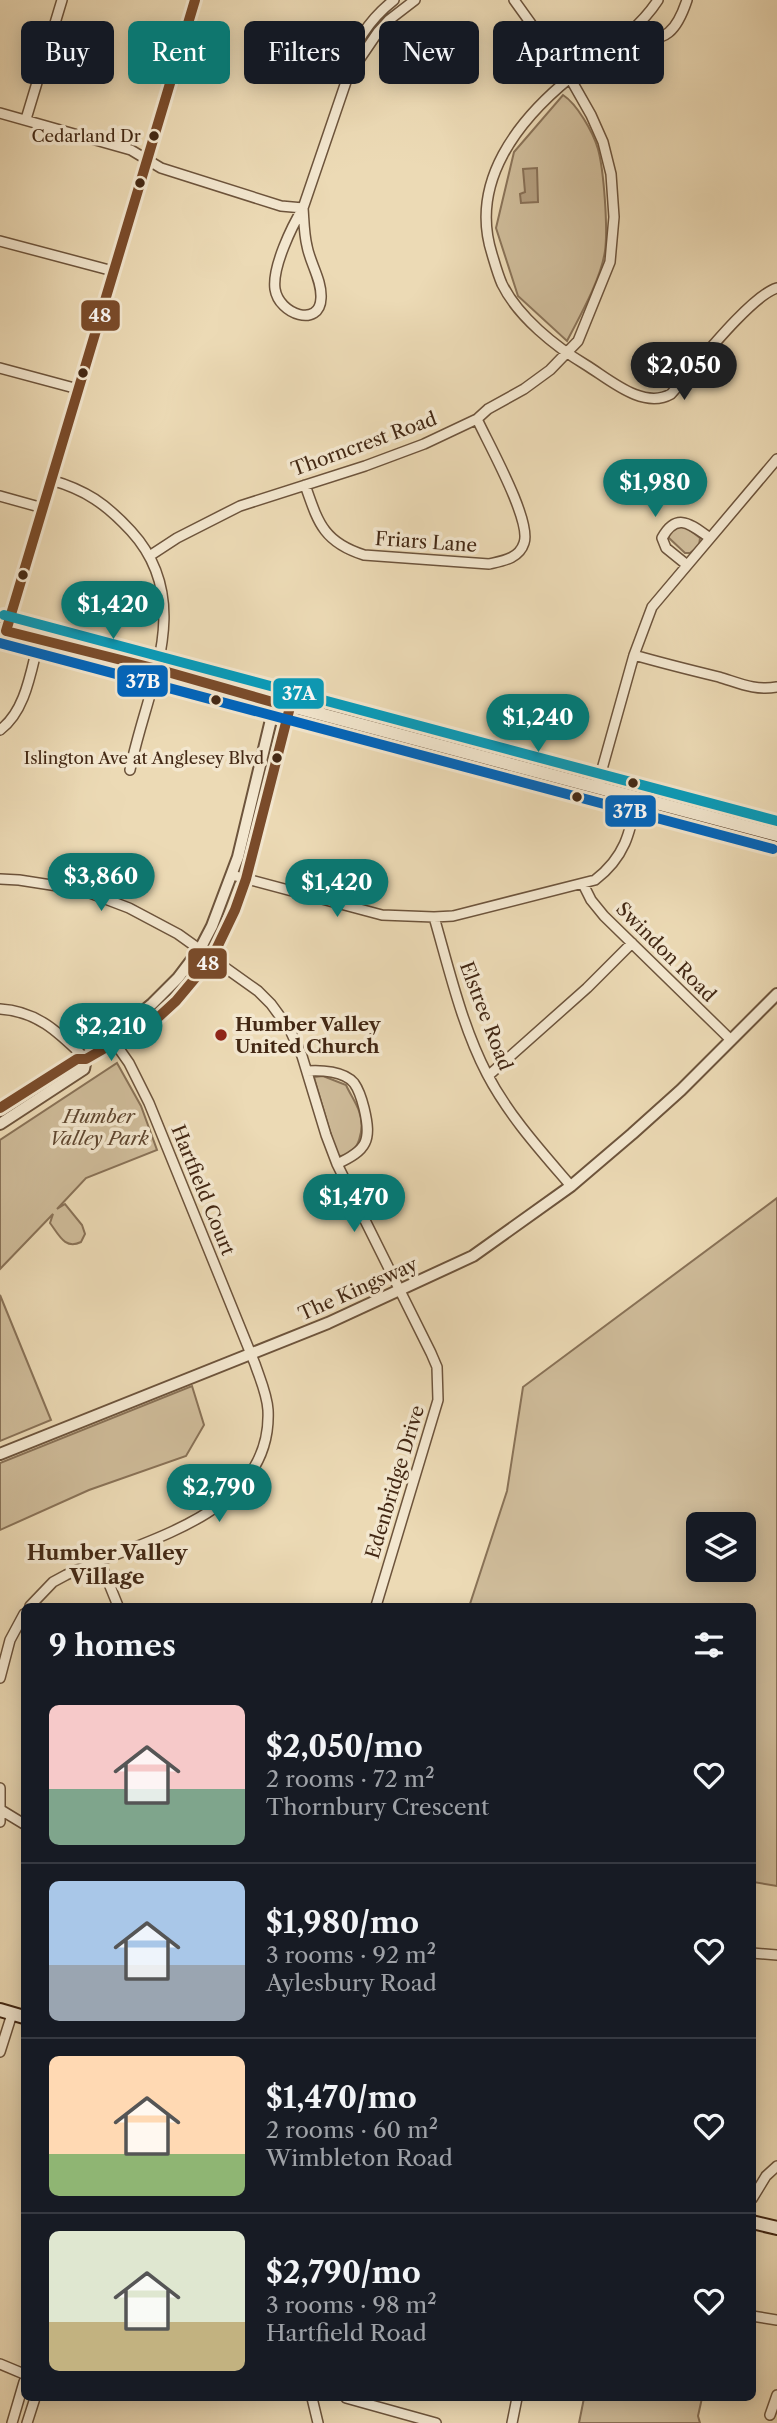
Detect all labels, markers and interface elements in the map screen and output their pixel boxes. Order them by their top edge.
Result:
chip: Buy [21,21,114,84]
chip: Rent [128,21,230,84]
chip: Filters [244,21,365,84]
chip: New [379,21,479,84]
chip: Apartment [493,21,664,84]
place label: Cedarland Dr [31,126,141,146]
marker: Cedarland Dr [147,129,161,143]
unlabelled marker [133,176,147,190]
line badge: 48 [80,299,121,332]
text: 48 [89,304,111,327]
pin: $2,050 [627,342,741,402]
text: $2,050 [647,351,721,379]
unlabelled marker [76,366,90,380]
street label: Thorncrest Road [288,407,440,481]
pin: $1,980 [598,460,712,519]
text: $1,980 [619,468,691,496]
street label: Friars Lane [374,527,478,557]
unlabelled marker [16,568,30,582]
pin: $1,420 [56,582,170,641]
text: $1,420 [77,590,149,618]
line badge: 37B [116,664,169,698]
text: 37B [126,670,160,693]
line badge: 37A [272,677,325,710]
text: 37A [282,682,318,705]
unlabelled marker [209,693,223,707]
pin: $1,240 [481,694,595,754]
text: $1,240 [502,703,574,731]
place label: Islington Ave at Anglesey Blvd [24,748,264,768]
marker: Islington Ave at Anglesey Blvd [270,751,284,765]
unlabelled marker [626,776,640,790]
unlabelled marker [570,790,584,804]
line badge: 37B [604,794,657,828]
text: 37B [613,800,647,823]
pin: $3,860 [44,853,158,913]
pin: $1,420 [280,860,394,919]
text: $3,860 [64,862,138,890]
text: $1,420 [301,868,373,896]
street label: Swindon Road [611,897,721,1007]
line badge: 48 [187,947,228,980]
text: 48 [197,952,219,975]
street label: Elstree Road [455,958,517,1074]
pin: $2,210 [54,1004,168,1063]
text: $2,210 [75,1012,147,1040]
place label: Humber Valley United Church [235,1013,382,1058]
marker: Humber Valley United Church [213,1027,229,1043]
park label: Humber Valley Park [49,1105,149,1150]
street label: Hartfield Court [166,1121,240,1259]
pin: $1,470 [297,1174,411,1234]
text: $1,470 [319,1183,389,1211]
street label: The Kingsway [295,1252,421,1325]
street label: Edenbridge Drive [361,1403,429,1561]
pin: $2,790 [162,1464,276,1524]
text: $2,790 [183,1473,255,1501]
map controls [686,1512,756,1582]
button: layers [686,1512,756,1582]
district label: Humber Valley Village [27,1540,188,1589]
icon: filters [690,1626,728,1664]
text: 9 homes [49,1627,176,1664]
text: $2,050/mo [266,1728,423,1765]
icon: home [105,1733,189,1817]
icon: heart [690,1756,728,1794]
text: 2 rooms · 72 m² [266,1765,435,1793]
text: Thornbury Crescent [266,1793,489,1821]
text: $1,980/mo [266,1904,419,1941]
icon: home [105,1909,189,1993]
icon: heart [690,1932,728,1970]
text: 3 rooms · 92 m² [266,1941,436,1969]
text: Aylesbury Road [266,1969,437,1997]
text: $1,470/mo [266,2079,417,2116]
icon: home [105,2084,189,2168]
icon: heart [690,2107,728,2145]
text: 2 rooms · 60 m² [266,2116,438,2144]
text: Wimbleton Road [266,2144,453,2172]
text: $2,790/mo [266,2254,421,2291]
icon: home [105,2259,189,2343]
icon: heart [690,2282,728,2320]
text: 3 rooms · 98 m² [266,2291,437,2319]
text: Hartfield Road [266,2319,427,2347]

